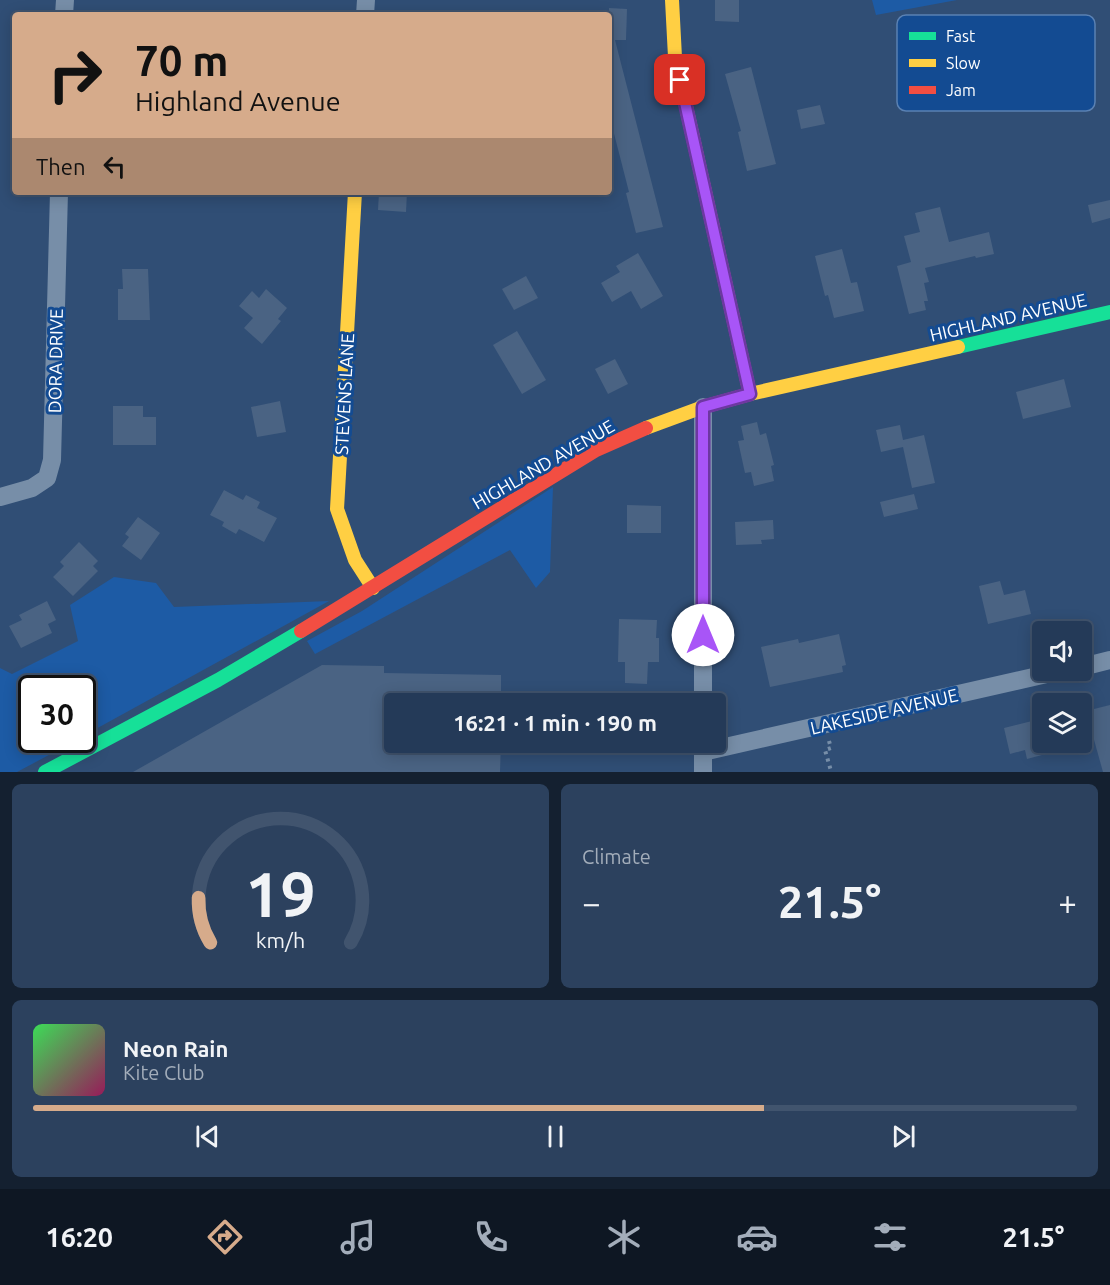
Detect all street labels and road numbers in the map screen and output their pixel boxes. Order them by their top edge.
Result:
street label: HIGHLAND AVENUE [928,289,1088,345]
street label: DORA DRIVE [44,309,66,413]
street label: STEVENS LANE [331,333,357,455]
street label: HIGHLAND AVENUE [469,415,617,513]
street label: LAKESIDE AVENUE [808,684,960,738]

